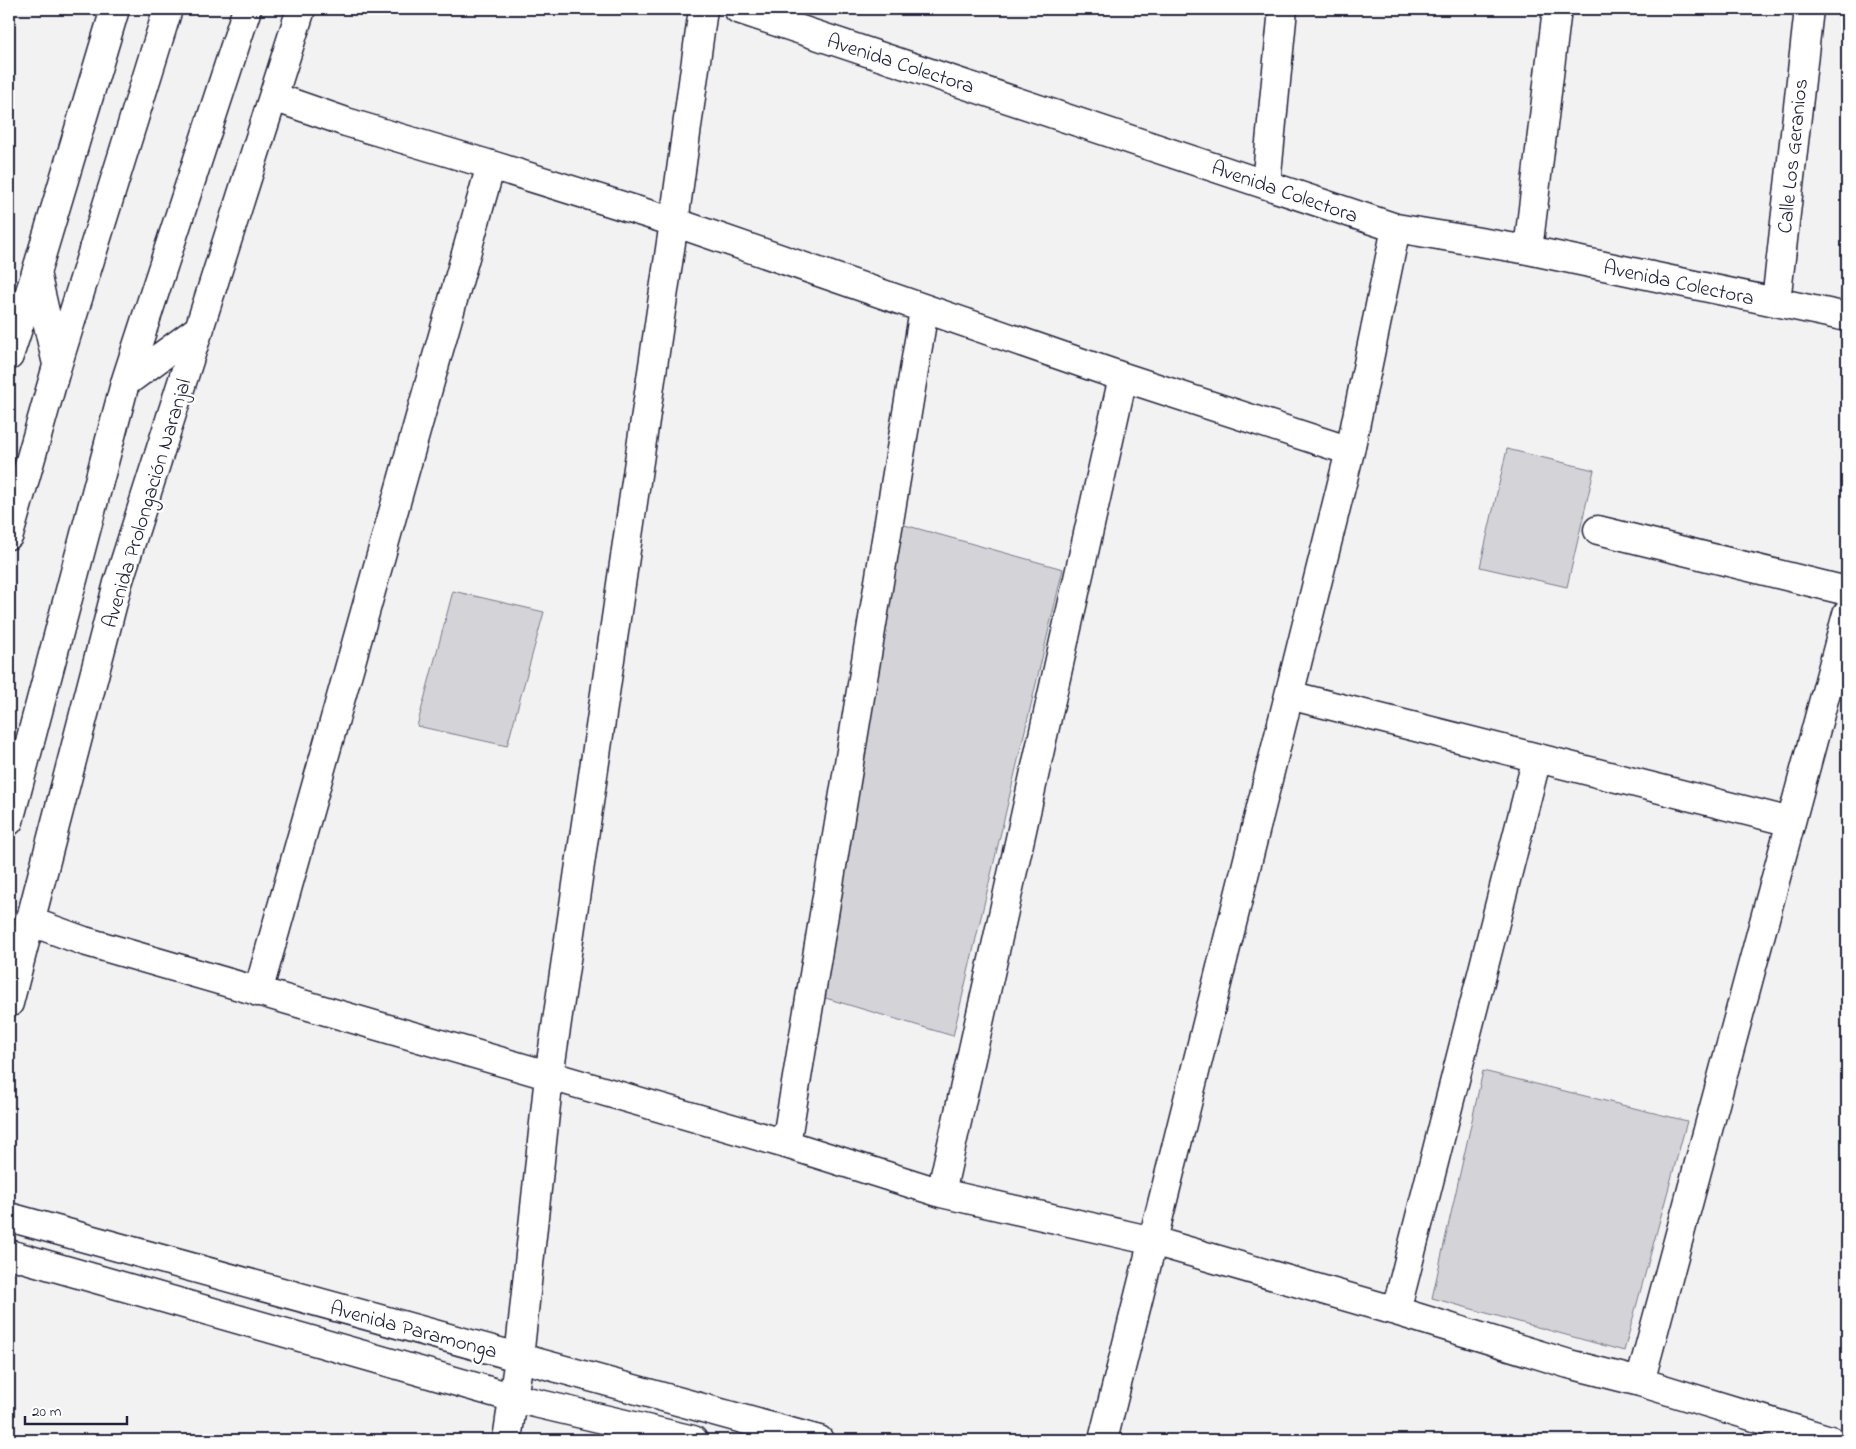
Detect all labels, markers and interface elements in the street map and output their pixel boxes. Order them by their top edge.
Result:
street label: Avenida Colectora [823,27,978,103]
street label: Calle Los Geranios [1771,77,1817,235]
street label: Avenida Colectora [1207,154,1362,232]
street label: Avenida Colectora [1600,253,1757,315]
street label: Avenida Prolongación Naranjal [96,375,202,633]
street label: Avenida Paramonga [326,1294,500,1370]
scale bar [25,1394,128,1426]
text: 20 m [32,1401,62,1423]

